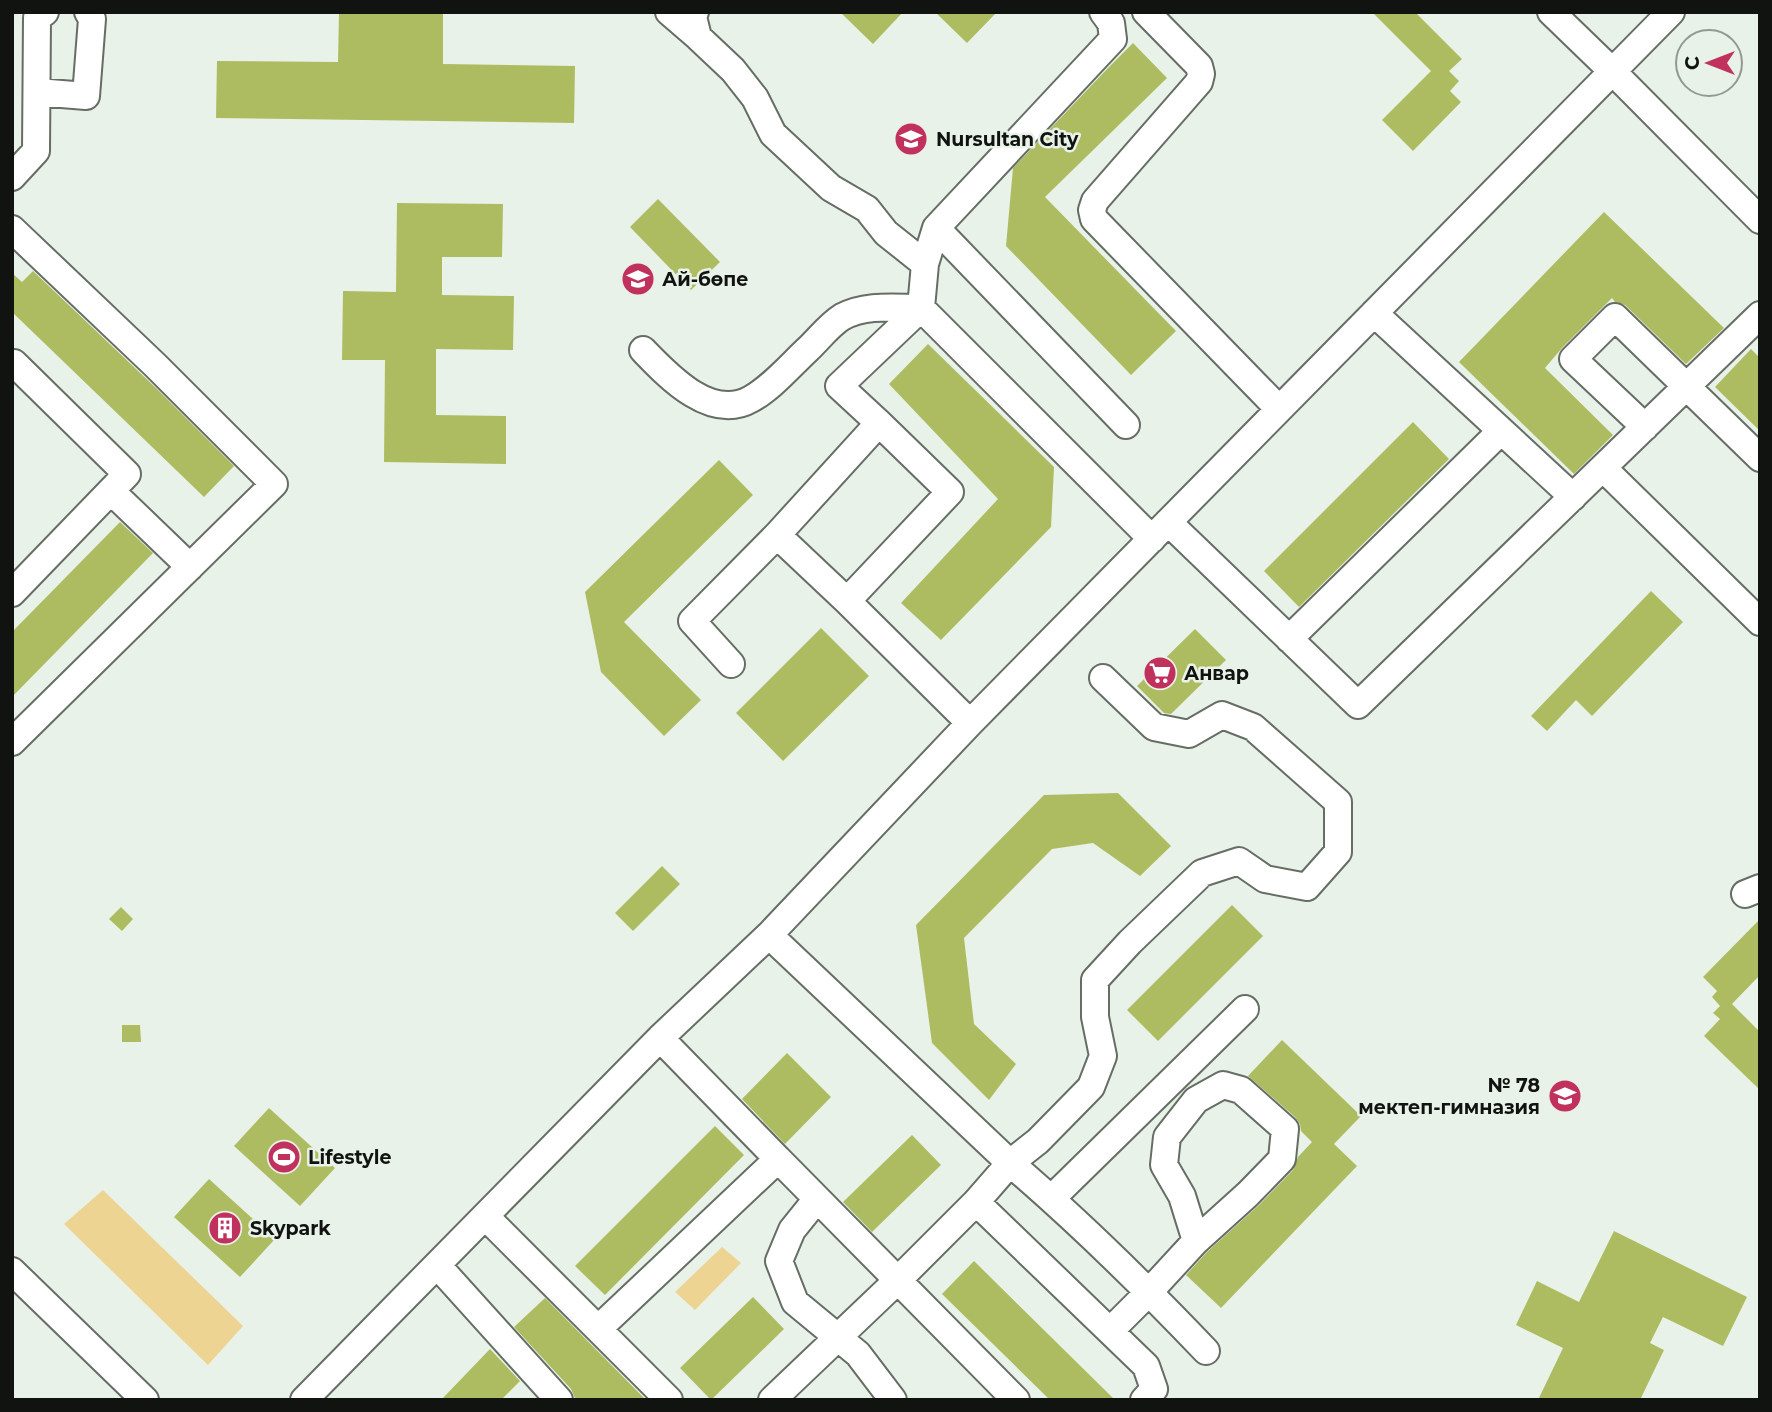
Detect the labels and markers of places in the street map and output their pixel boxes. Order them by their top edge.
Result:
school or university icon: Nursultan City [892,120,930,158]
place label: Nursultan City [936,128,1079,151]
school or university icon: Ай-бөпе [619,260,657,298]
place label: Ай-бөпе [662,268,749,291]
supermarket icon: Анвар [1141,654,1179,692]
place label: Анвар [1184,662,1249,685]
place label: № 78 мектеп-гимназия [1358,1074,1540,1119]
school or university icon: № 78 мектеп-гимназия [1546,1077,1584,1115]
sports icon: Lifestyle [265,1138,303,1176]
place label: Lifestyle [308,1146,391,1169]
building icon: Skypark [206,1209,244,1247]
place label: Skypark [250,1217,331,1240]

